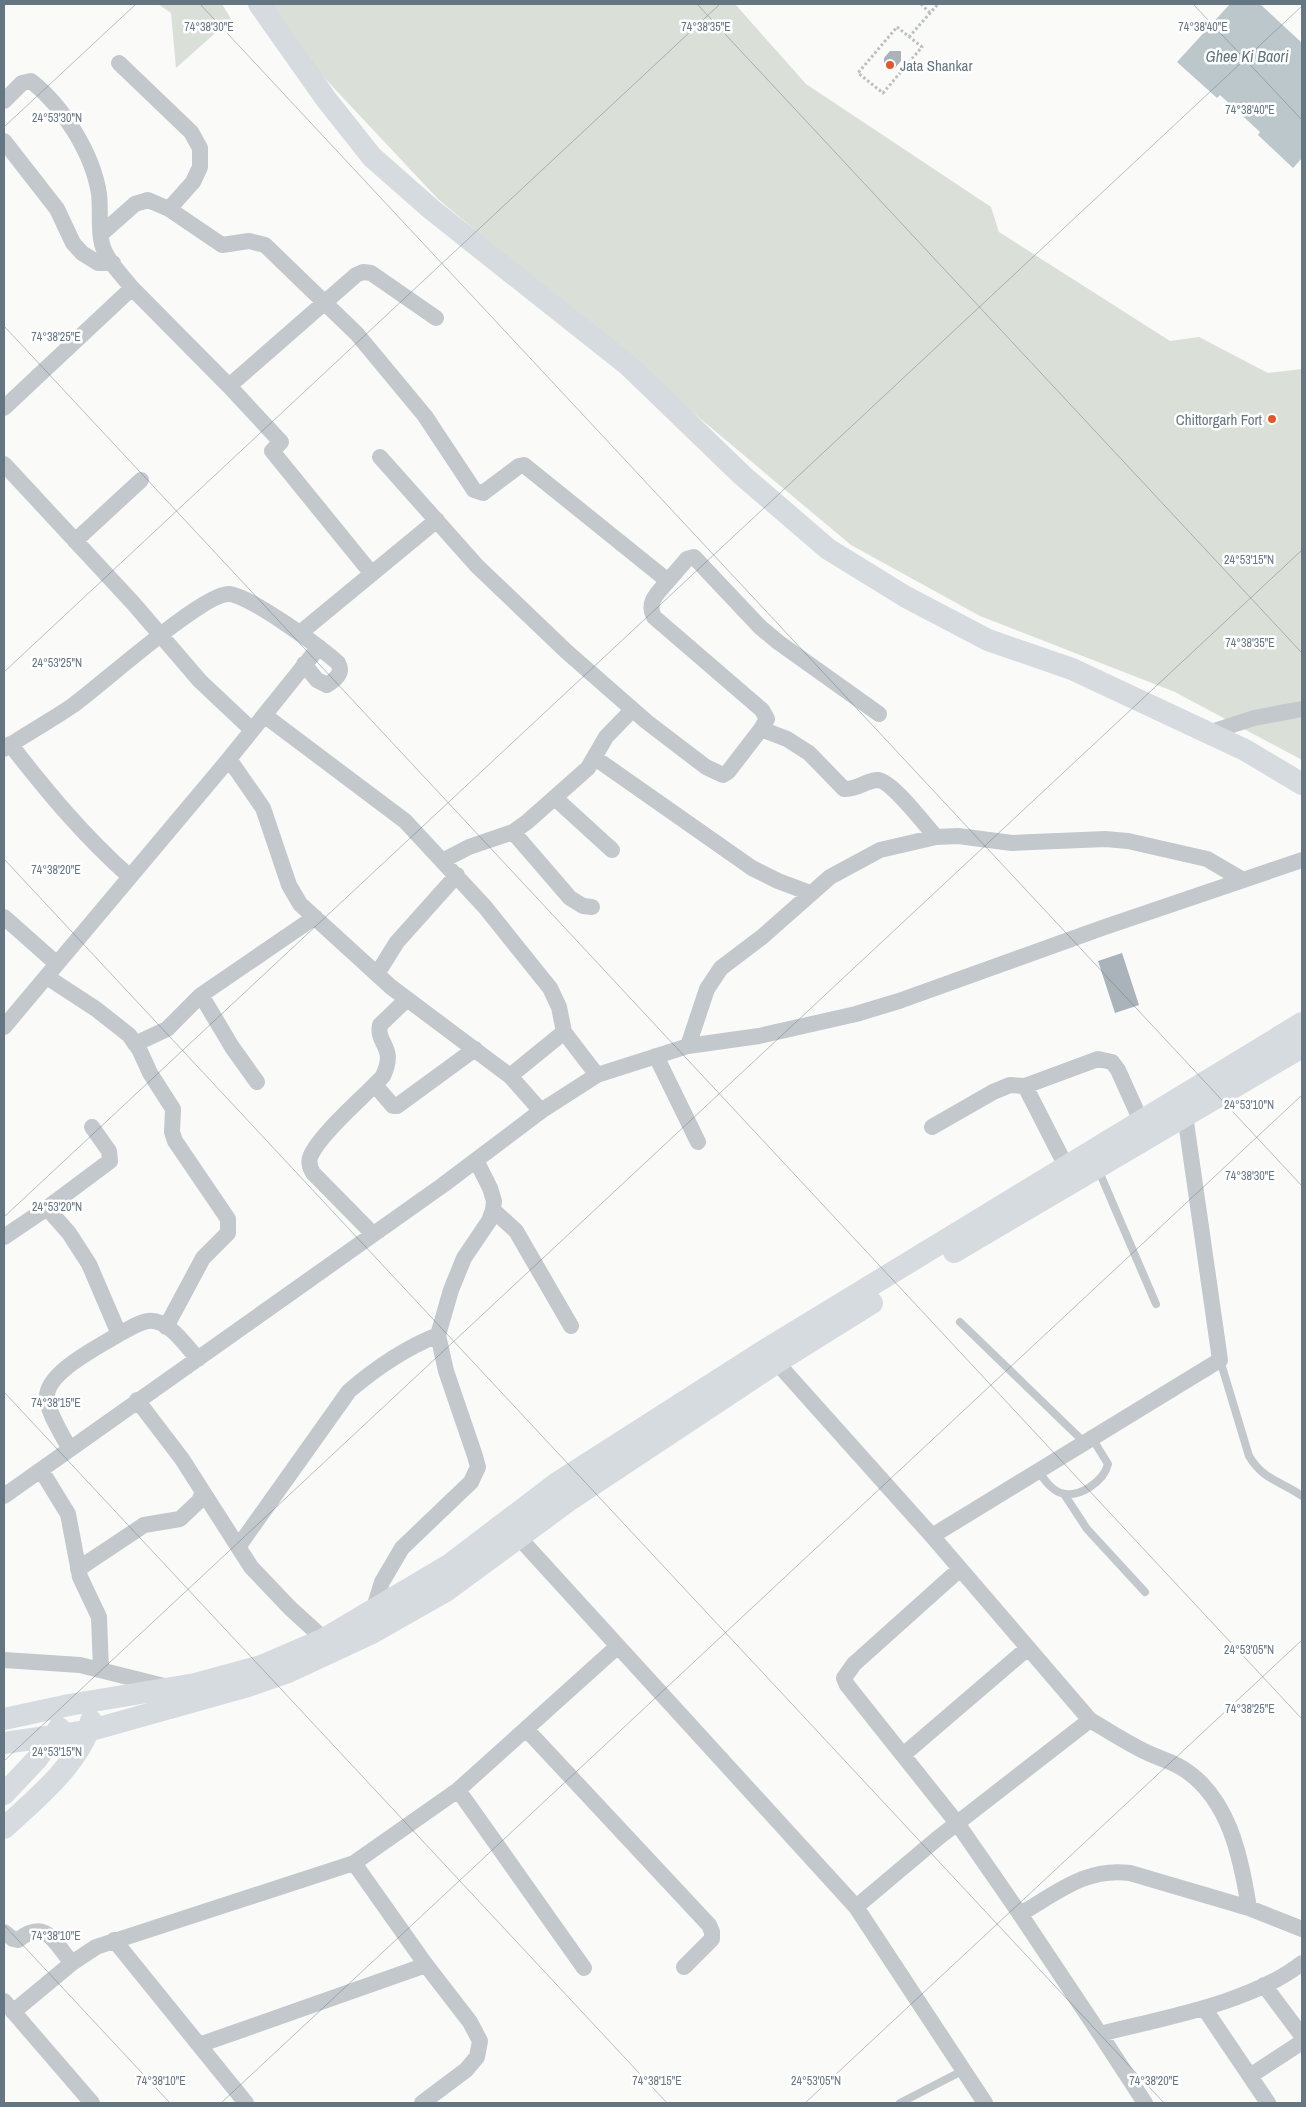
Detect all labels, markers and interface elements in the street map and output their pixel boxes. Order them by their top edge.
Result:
text: 74°38'30"E [184,19,234,35]
text: 74°38'35"E [681,19,731,35]
text: 74°38'40"E [1178,19,1228,35]
water label: Ghee Ki Baori [1205,45,1289,67]
place label: Jata Shankar [900,55,972,76]
marker: Jata Shankar [884,59,896,71]
text: 74°38'40"E [1225,102,1275,118]
text: 24°53'30"N [32,110,82,126]
text: 74°38'25"E [31,329,81,345]
place label: Chittorgarh Fort [1176,409,1263,430]
marker: Chittorgarh Fort [1266,413,1278,425]
text: 24°53'15"N [1224,552,1274,568]
text: 74°38'35"E [1225,635,1275,651]
text: 24°53'25"N [32,655,82,671]
text: 74°38'20"E [31,862,81,878]
text: 24°53'10"N [1224,1097,1274,1113]
text: 74°38'30"E [1225,1168,1275,1184]
text: 24°53'20"N [32,1199,82,1215]
text: 74°38'15"E [31,1395,81,1411]
text: 24°53'05"N [1224,1642,1274,1658]
text: 74°38'25"E [1225,1701,1275,1717]
text: 24°53'15"N [32,1744,82,1760]
text: 74°38'10"E [31,1928,81,1944]
text: 74°38'10"E [136,2073,186,2089]
text: 74°38'15"E [632,2073,682,2089]
text: 24°53'05"N [791,2073,841,2089]
text: 74°38'20"E [1129,2073,1179,2089]

